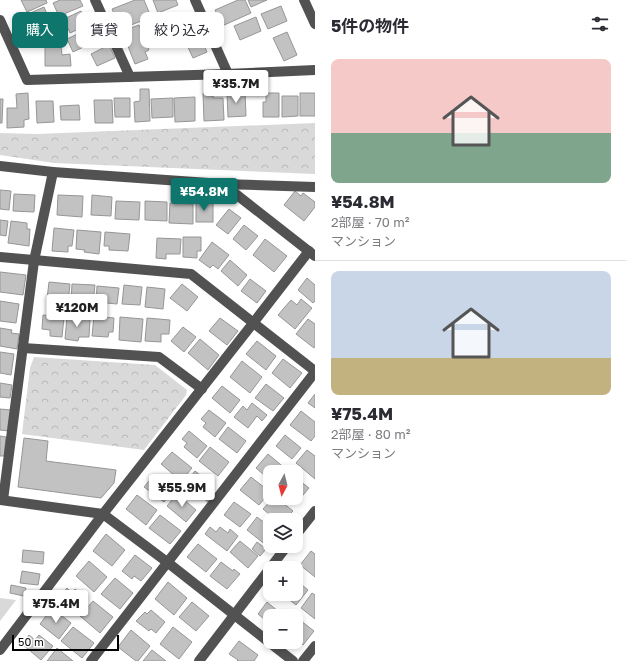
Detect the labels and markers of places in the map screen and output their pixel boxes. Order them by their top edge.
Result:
pin: ¥35.7M [203,70,269,104]
pin: ¥54.8M [171,178,237,212]
pin: ¥120M [49,294,105,328]
pin: ¥55.9M [149,474,215,508]
pin: ¥75.4M [23,590,89,624]

